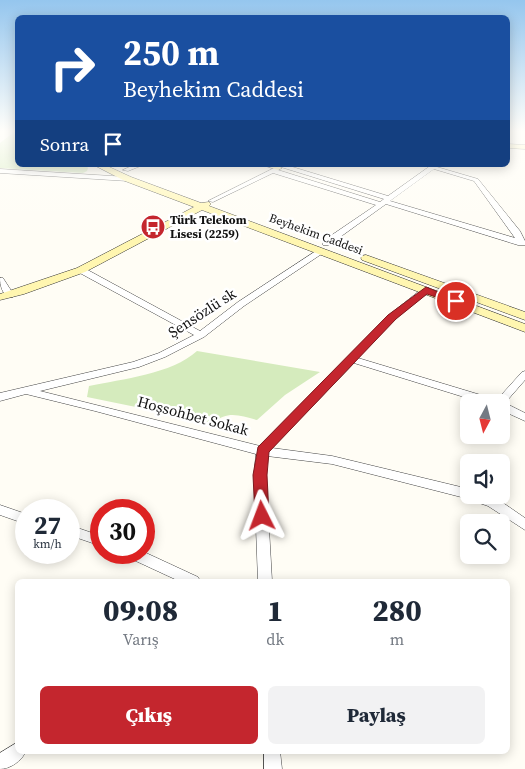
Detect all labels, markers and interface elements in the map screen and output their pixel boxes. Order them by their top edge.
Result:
text: 250 m [123,29,219,77]
icon: right [40,35,105,100]
text: Beyhekim Caddesi [123,74,304,104]
icon: arrive [99,130,127,158]
text: Sonra [40,131,89,157]
street label: Beyhekim Caddesi [267,210,365,259]
place label: Türk Telekom Lisesi (2259) [170,212,247,242]
bus stop icon: Türk Telekom Lisesi (2259) [140,214,166,240]
pin [435,280,477,322]
street label: Şensözlü sk [164,282,240,342]
icon: arrive [442,287,470,315]
street label: Hoşsohbet Sokak [135,391,252,441]
north arrow [460,394,510,444]
map controls [460,394,510,564]
button: sound [460,454,510,504]
position arrow [235,489,287,541]
speed limit sign: 30 [90,499,155,564]
text: 27 [34,508,61,542]
button: search [460,514,510,564]
text: km/h [33,536,62,552]
text: 09:08 [103,590,178,631]
text: 1 [267,590,284,631]
text: 280 [372,590,422,631]
text: Varış [123,628,159,650]
text: dk [266,628,284,650]
text: m [390,628,404,650]
button: Çıkış [40,686,258,744]
button: Paylaş [268,686,485,744]

